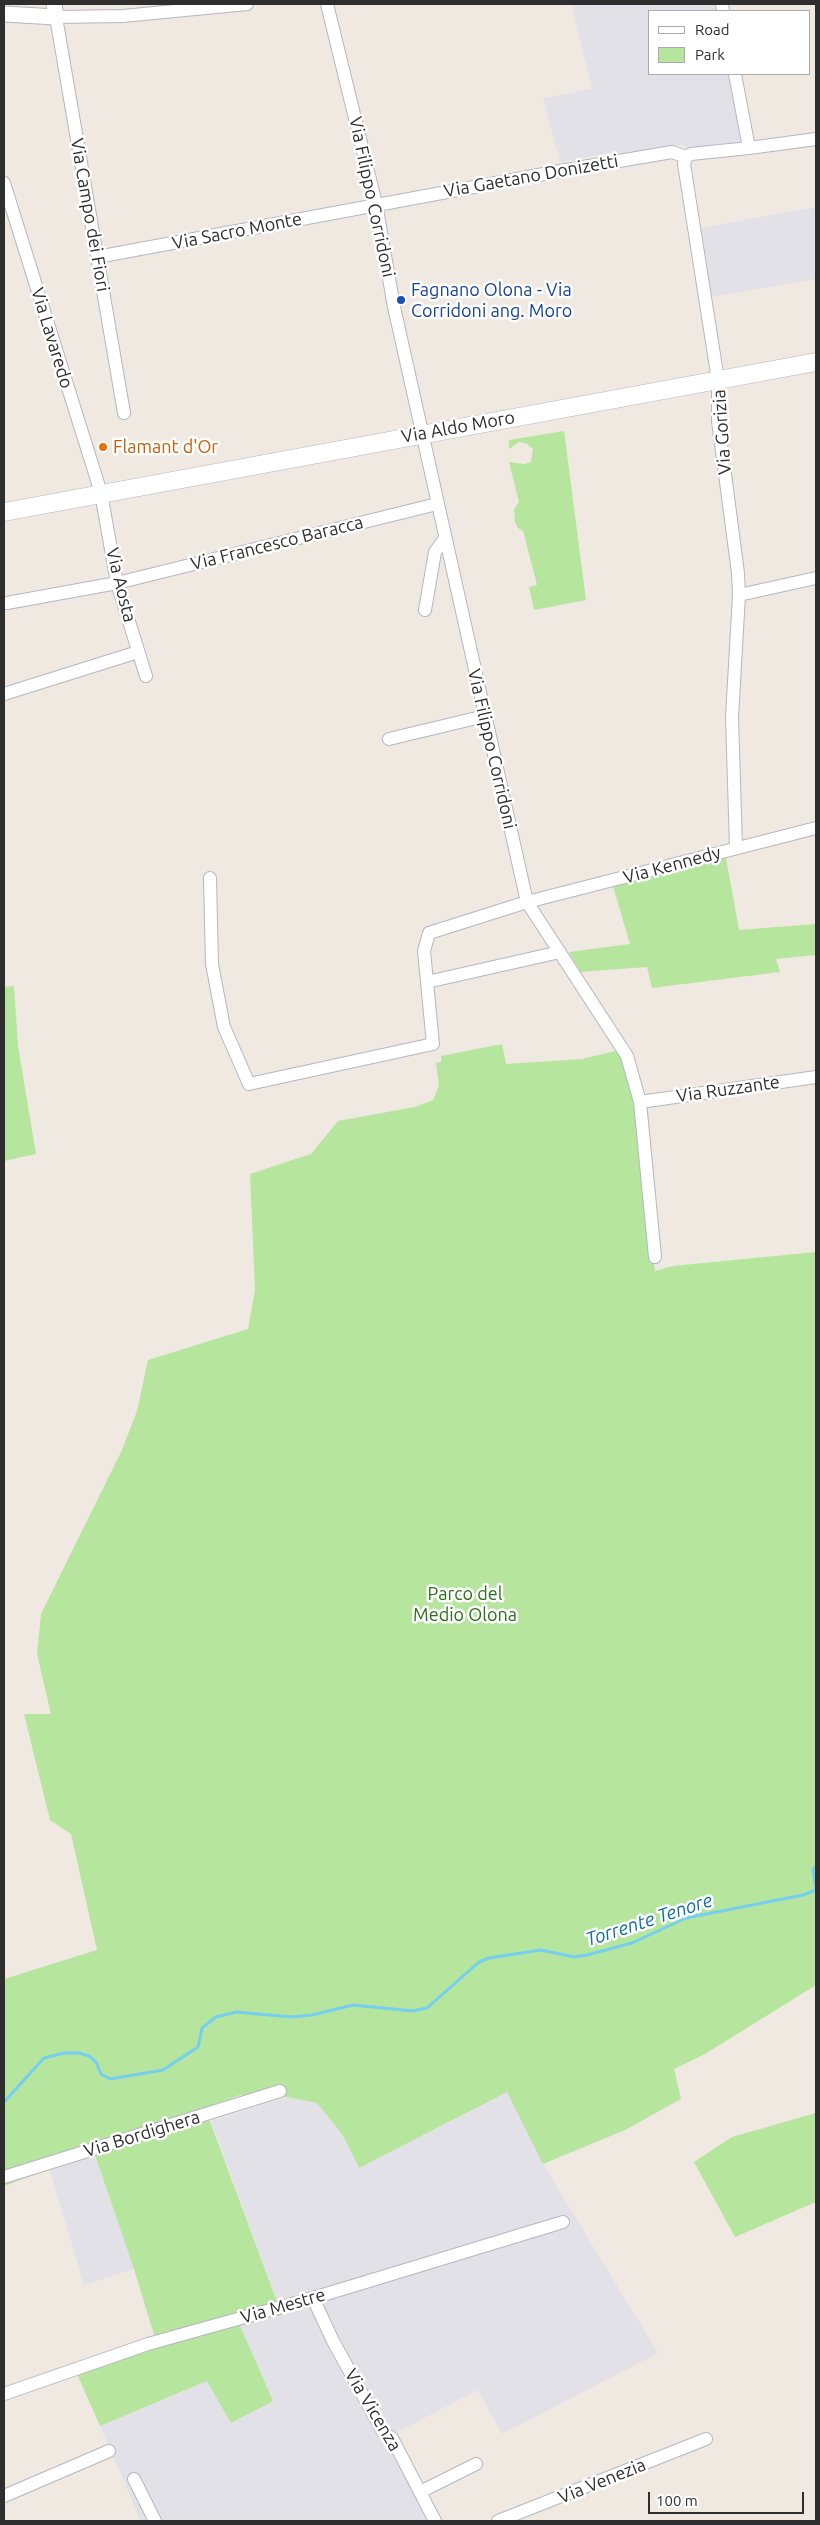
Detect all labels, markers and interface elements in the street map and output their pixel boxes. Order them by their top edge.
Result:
legend [648,10,810,75]
text: Road [695,21,730,38]
text: Park [695,46,725,63]
street label: Via Filippo Corridoni [344,115,400,279]
street label: Via Campo dei Fiori [66,137,114,293]
street label: Via Gaetano Donizetti [442,150,620,202]
street label: Via Sacro Monte [170,208,304,254]
place label: Fagnano Olona - Via Corridoni ang. Moro [411,279,572,322]
street label: Via Lavaredo [26,285,78,391]
marker: Fagnano Olona - Via Corridoni ang. Moro [395,294,407,306]
street label: Via Gorizia [708,389,736,475]
street label: Via Aldo Moro [400,406,516,448]
place label: Flamant d'Or [113,436,218,458]
marker: Flamant d'Or [97,441,109,453]
street label: Via Francesco Baracca [189,511,365,575]
street label: Via Aosta [101,545,141,625]
street label: Via Filippo Corridoni [463,667,521,831]
street label: Via Kennedy [621,842,723,888]
street label: Via Ruzzante [675,1071,781,1107]
park label: Parco del Medio Olona [413,1583,517,1626]
water label: Torrente Tenore [583,1889,715,1951]
street label: Via Bordighera [81,2106,203,2162]
street label: Via Mestre [238,2284,328,2328]
street label: Via Vicenza [340,2365,406,2455]
street label: Via Venezia [555,2454,649,2508]
scale bar [650,2482,806,2514]
text: 100 m [656,2492,698,2509]

